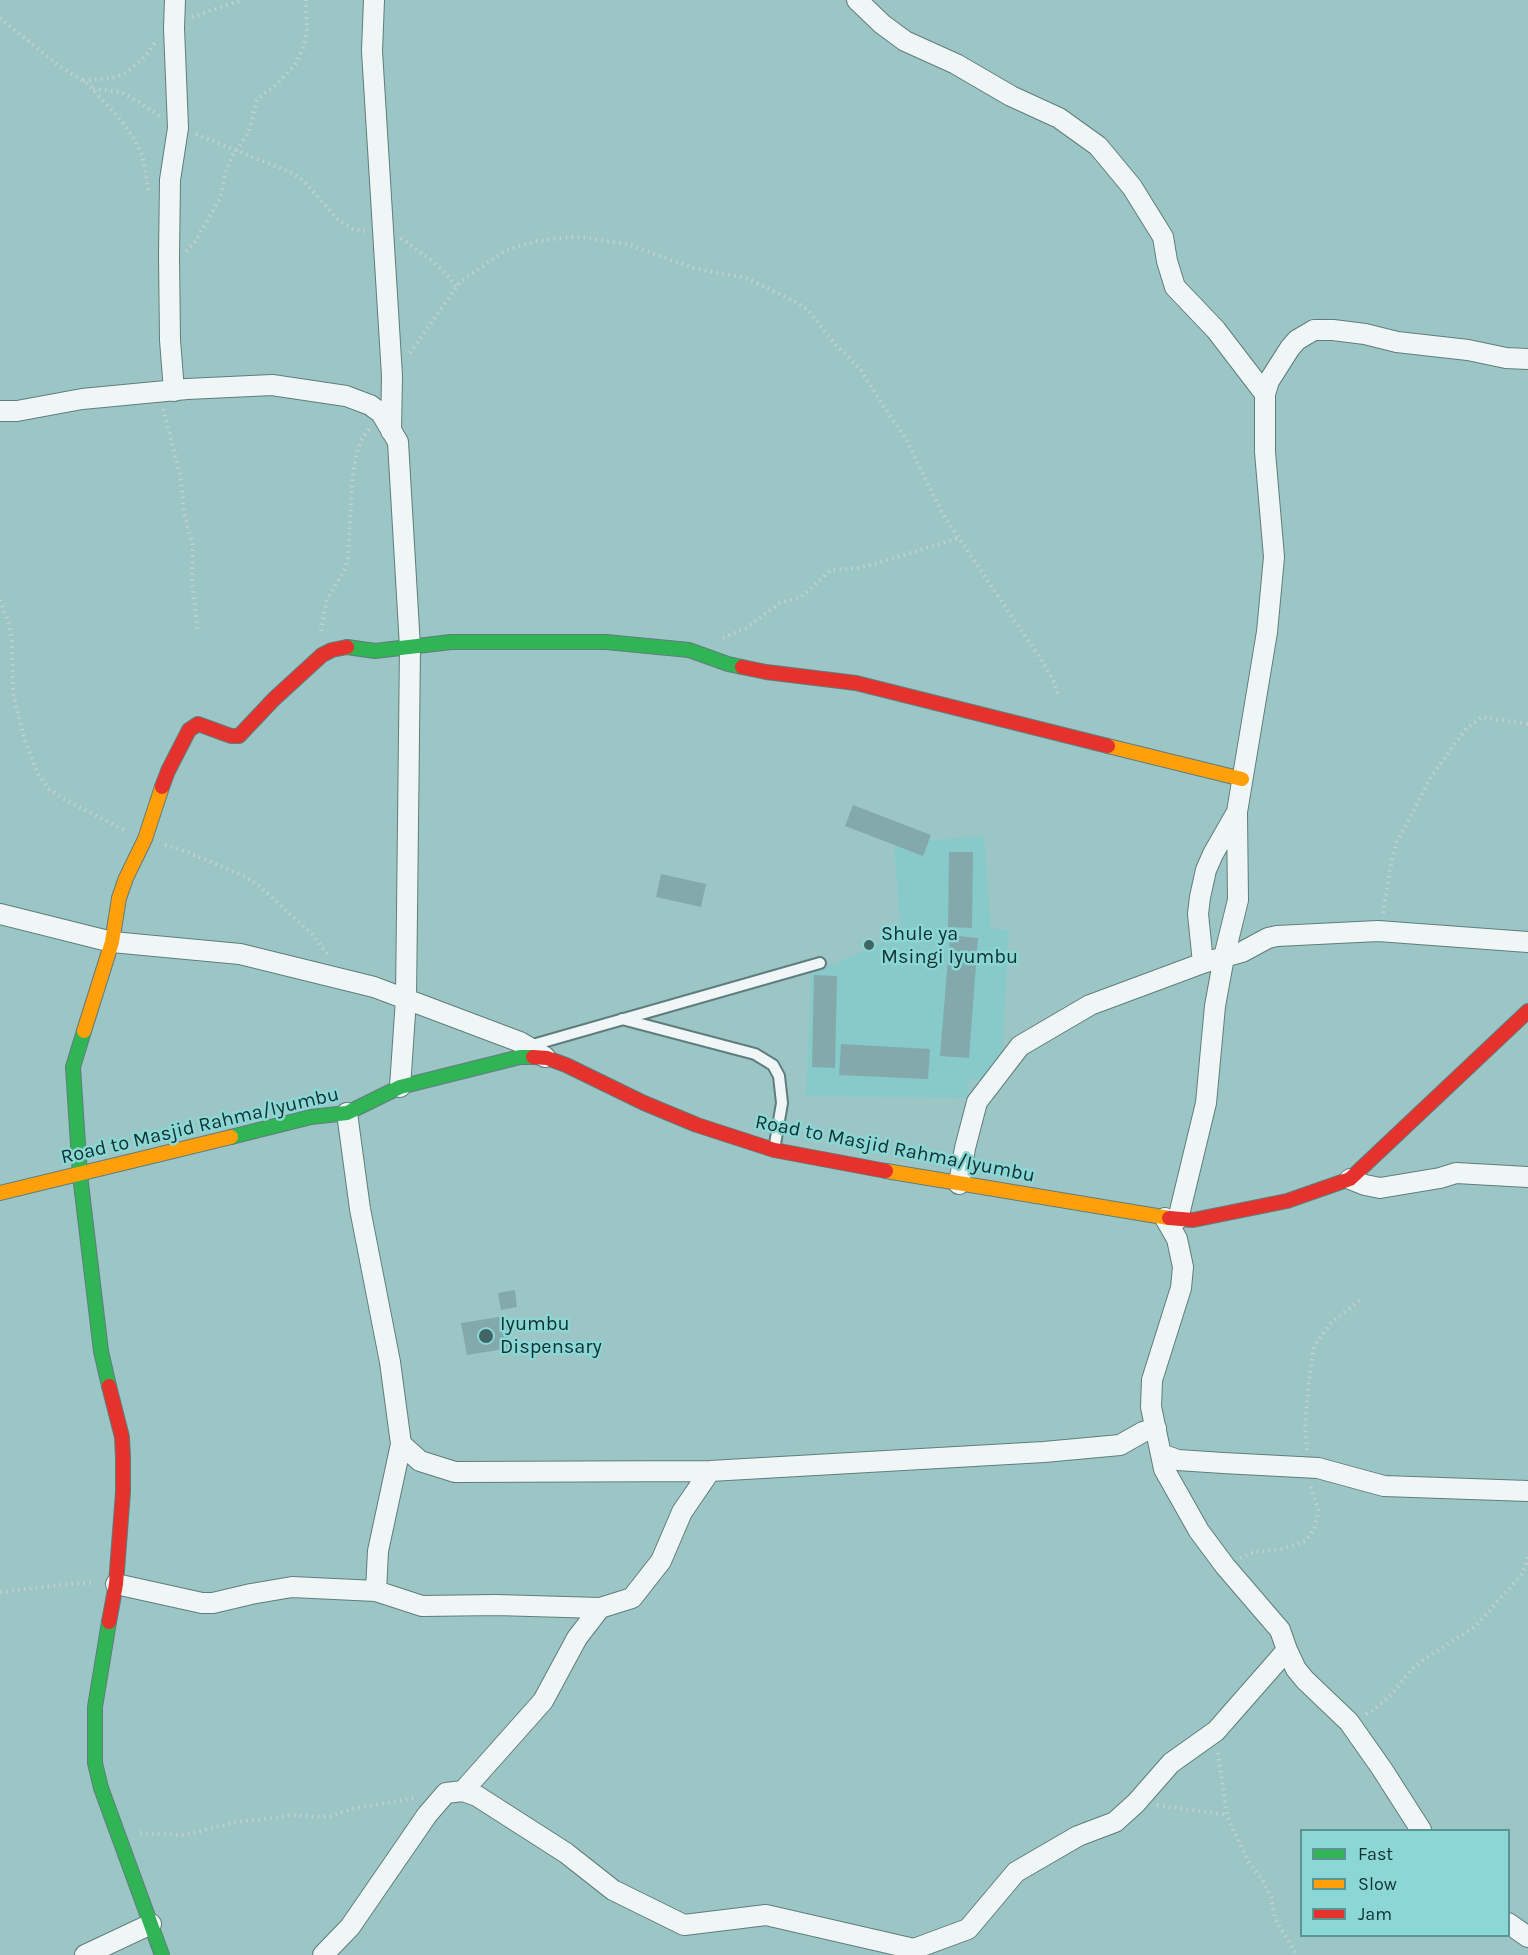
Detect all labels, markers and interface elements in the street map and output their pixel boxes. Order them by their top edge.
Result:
place label: Shule ya Msingi Iyumbu [881,922,1018,969]
marker: Shule ya Msingi Iyumbu [862,938,876,952]
street label: Road to Masjid Rahma/Iyumbu [59,1082,341,1170]
street label: Road to Masjid Rahma/Iyumbu [753,1110,1037,1188]
place label: Iyumbu Dispensary [500,1312,602,1359]
marker: Iyumbu Dispensary [477,1327,495,1345]
legend [1300,1829,1510,1937]
text: Fast [1358,1843,1393,1865]
text: Slow [1358,1873,1397,1895]
text: Jam [1358,1903,1392,1925]

